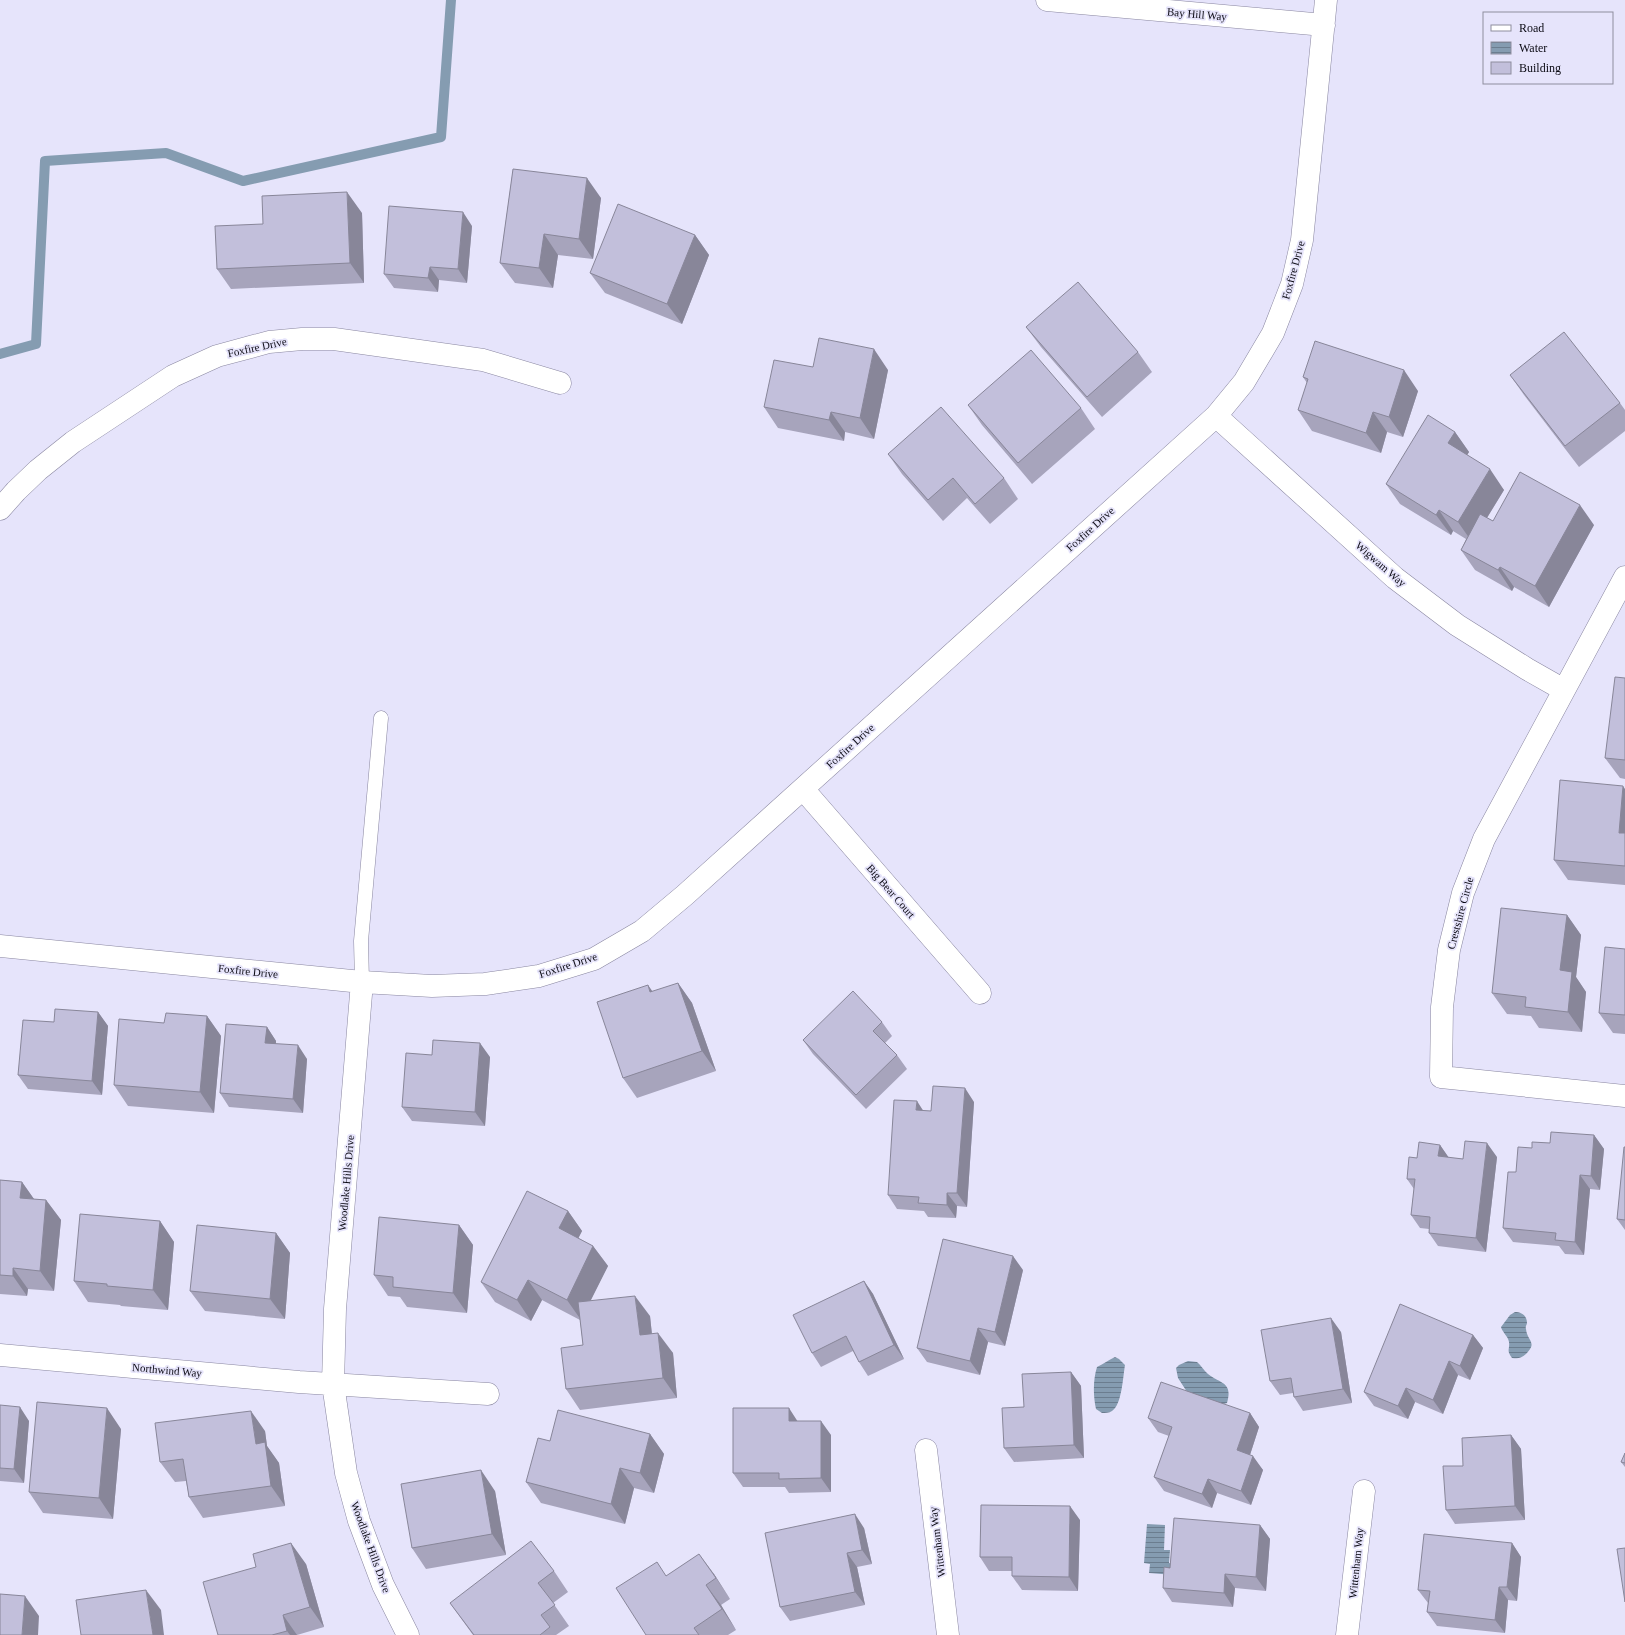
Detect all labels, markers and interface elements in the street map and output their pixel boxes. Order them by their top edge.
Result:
street label: Bay Hill Way [1167,5,1228,23]
legend [1483,12,1613,84]
text: Road [1519,21,1544,35]
text: Water [1519,41,1547,55]
text: Building [1519,61,1561,75]
street label: Foxfire Drive [1279,239,1307,301]
street label: Foxfire Drive [226,335,288,359]
street label: Foxfire Drive [1064,504,1116,554]
street label: Wigwam Way [1354,539,1409,589]
street label: Foxfire Drive [824,721,876,771]
street label: Big Bear Court [864,862,918,920]
street label: Crestshire Circle [1445,875,1475,950]
street label: Foxfire Drive [538,950,599,980]
street label: Foxfire Drive [217,962,279,980]
street label: Woodlake Hills Drive [336,1134,356,1231]
street label: Northwind Way [132,1361,203,1379]
street label: Woodlake Hills Drive [349,1500,393,1594]
street label: Wittenham Way [927,1506,947,1578]
street label: Wittenham Way [1346,1527,1366,1599]

